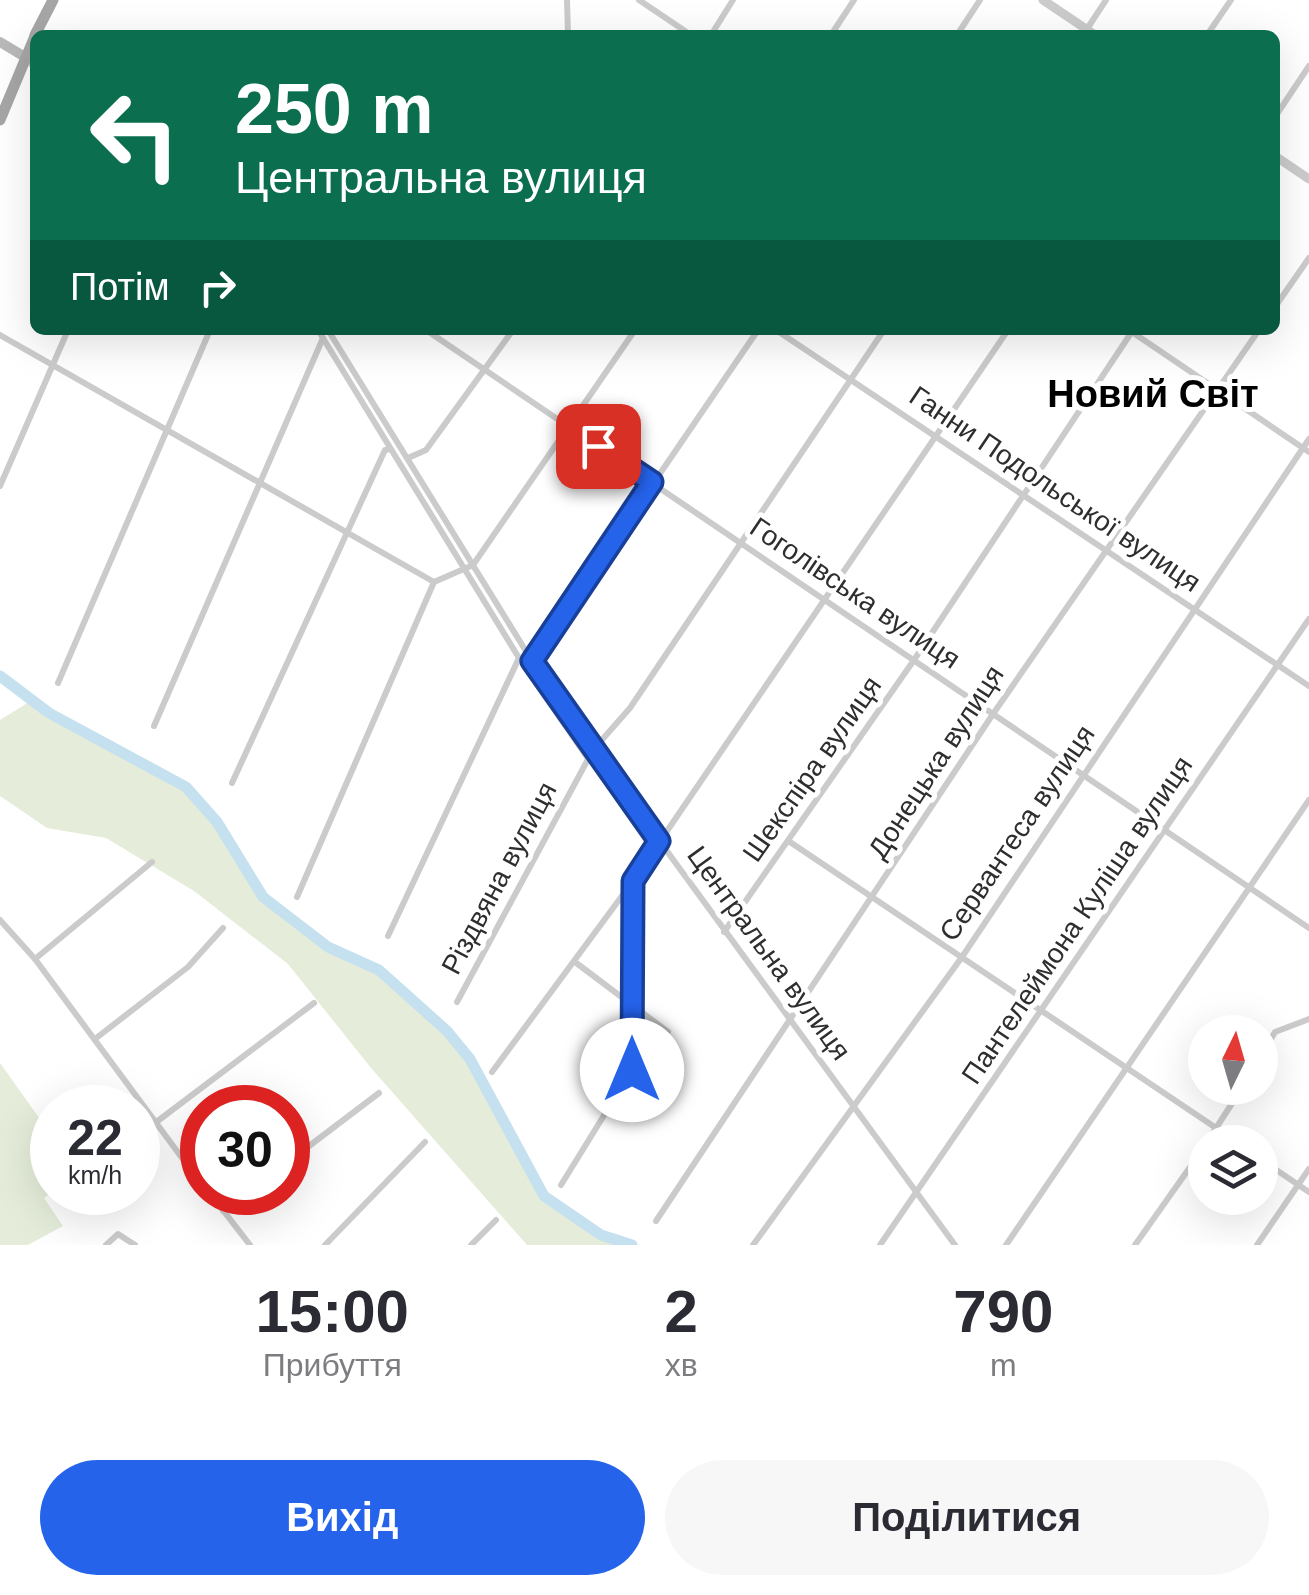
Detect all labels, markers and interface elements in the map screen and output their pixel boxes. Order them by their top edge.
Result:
icon: left [70,70,200,200]
text: 250 m [235,70,433,148]
text: Центральна вулиця [235,152,647,203]
icon: right [190,260,245,315]
text: Потім [70,266,170,308]
district label: Новий Світ [1047,373,1259,415]
street label: Ганни Подольської вулиця [904,380,1206,598]
pin [556,404,641,489]
icon: arrive [571,419,626,474]
street label: Гоголівська вулиця [744,511,966,675]
street label: Донецька вулиця [862,660,1010,864]
street label: Шекспіра вулиця [737,670,887,868]
street label: Сервантеса вулиця [933,719,1101,947]
street label: Пантелеймона Куліша вулиця [956,750,1198,1090]
street label: Різдвяна вулиця [435,777,563,979]
street label: Центральна вулиця [681,840,857,1066]
north arrow [1188,1015,1278,1105]
map controls [1188,1015,1278,1215]
position arrow [580,1018,684,1122]
speed limit sign: 30 [180,1085,310,1215]
text: 22 [67,1110,123,1166]
button: layers [1188,1125,1278,1215]
text: km/h [68,1161,122,1189]
text: 15:00 [256,1278,409,1345]
text: 2 [664,1278,698,1345]
text: 790 [953,1278,1053,1345]
text: Прибуття [263,1347,402,1383]
text: хв [665,1347,698,1383]
text: m [990,1347,1017,1383]
button: Вихід [40,1460,645,1575]
button: Поділитися [665,1460,1269,1575]

